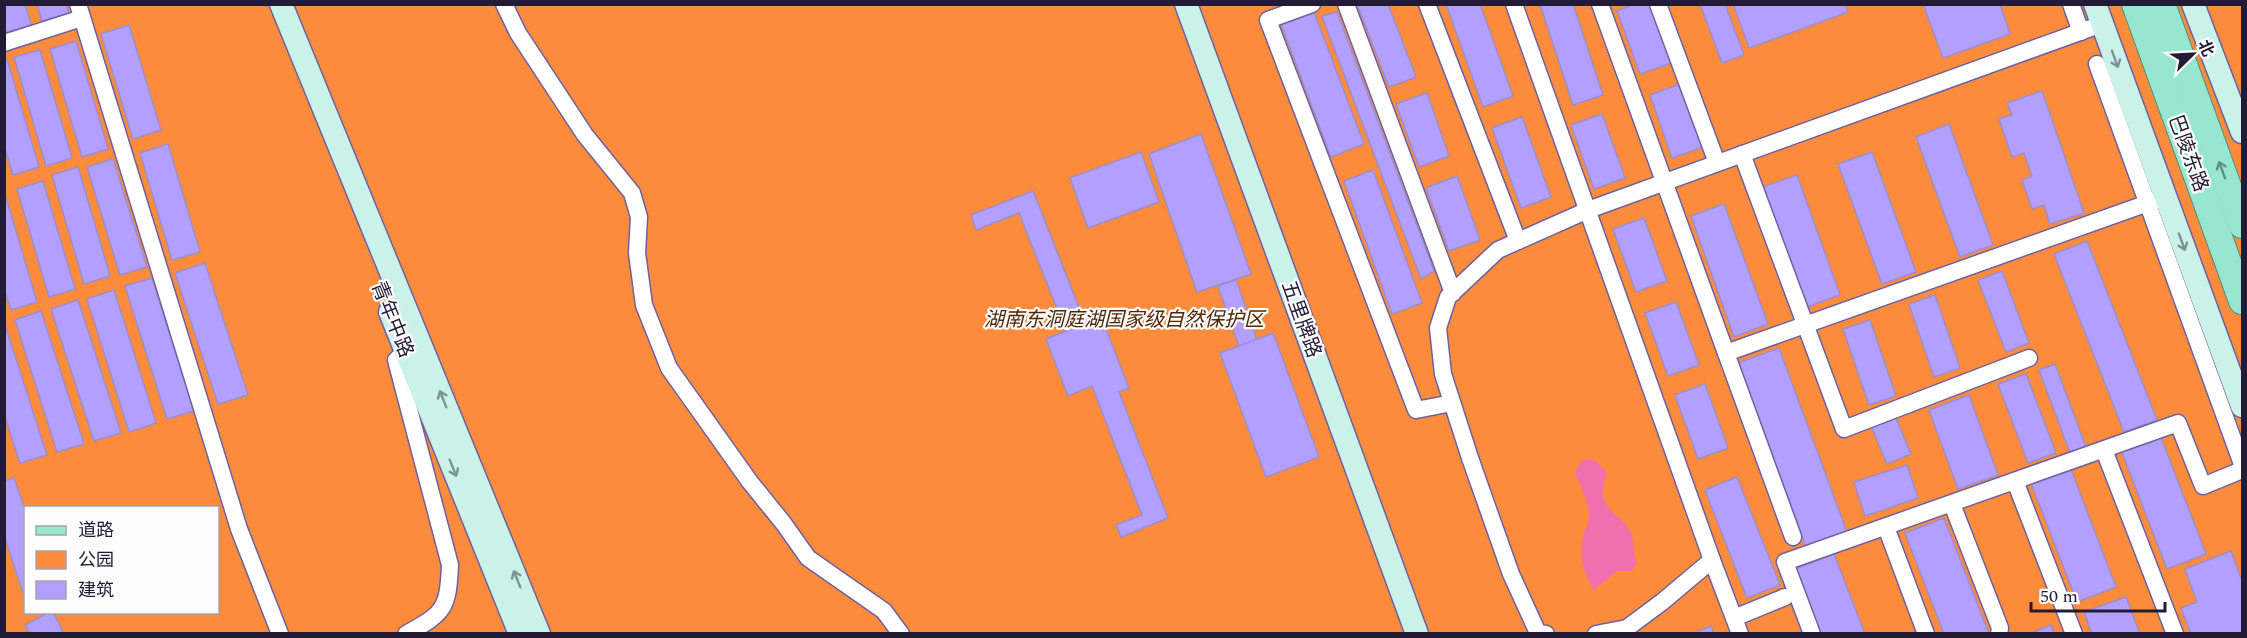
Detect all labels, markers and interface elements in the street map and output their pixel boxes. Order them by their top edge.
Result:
north arrow [2163,24,2223,84]
text: 北 [2192,36,2220,61]
one-way arrow [2110,50,2121,68]
street label: 巴陵东路 [2160,111,2216,196]
one-way arrow [2216,161,2227,180]
one-way arrow [2178,233,2189,251]
street label: 青年中路 [363,277,421,362]
street label: 五里牌路 [1273,277,1329,362]
park label: 湖南东洞庭湖国家级自然保护区 [984,305,1267,335]
one-way arrow [437,390,448,409]
one-way arrow [448,458,459,476]
legend [24,506,219,614]
text: 道路 [78,517,114,544]
text: 公园 [78,547,114,574]
one-way arrow [511,571,522,589]
scale bar [2031,575,2164,613]
text: 建筑 [78,577,114,604]
text: 50 m [2040,583,2078,610]

